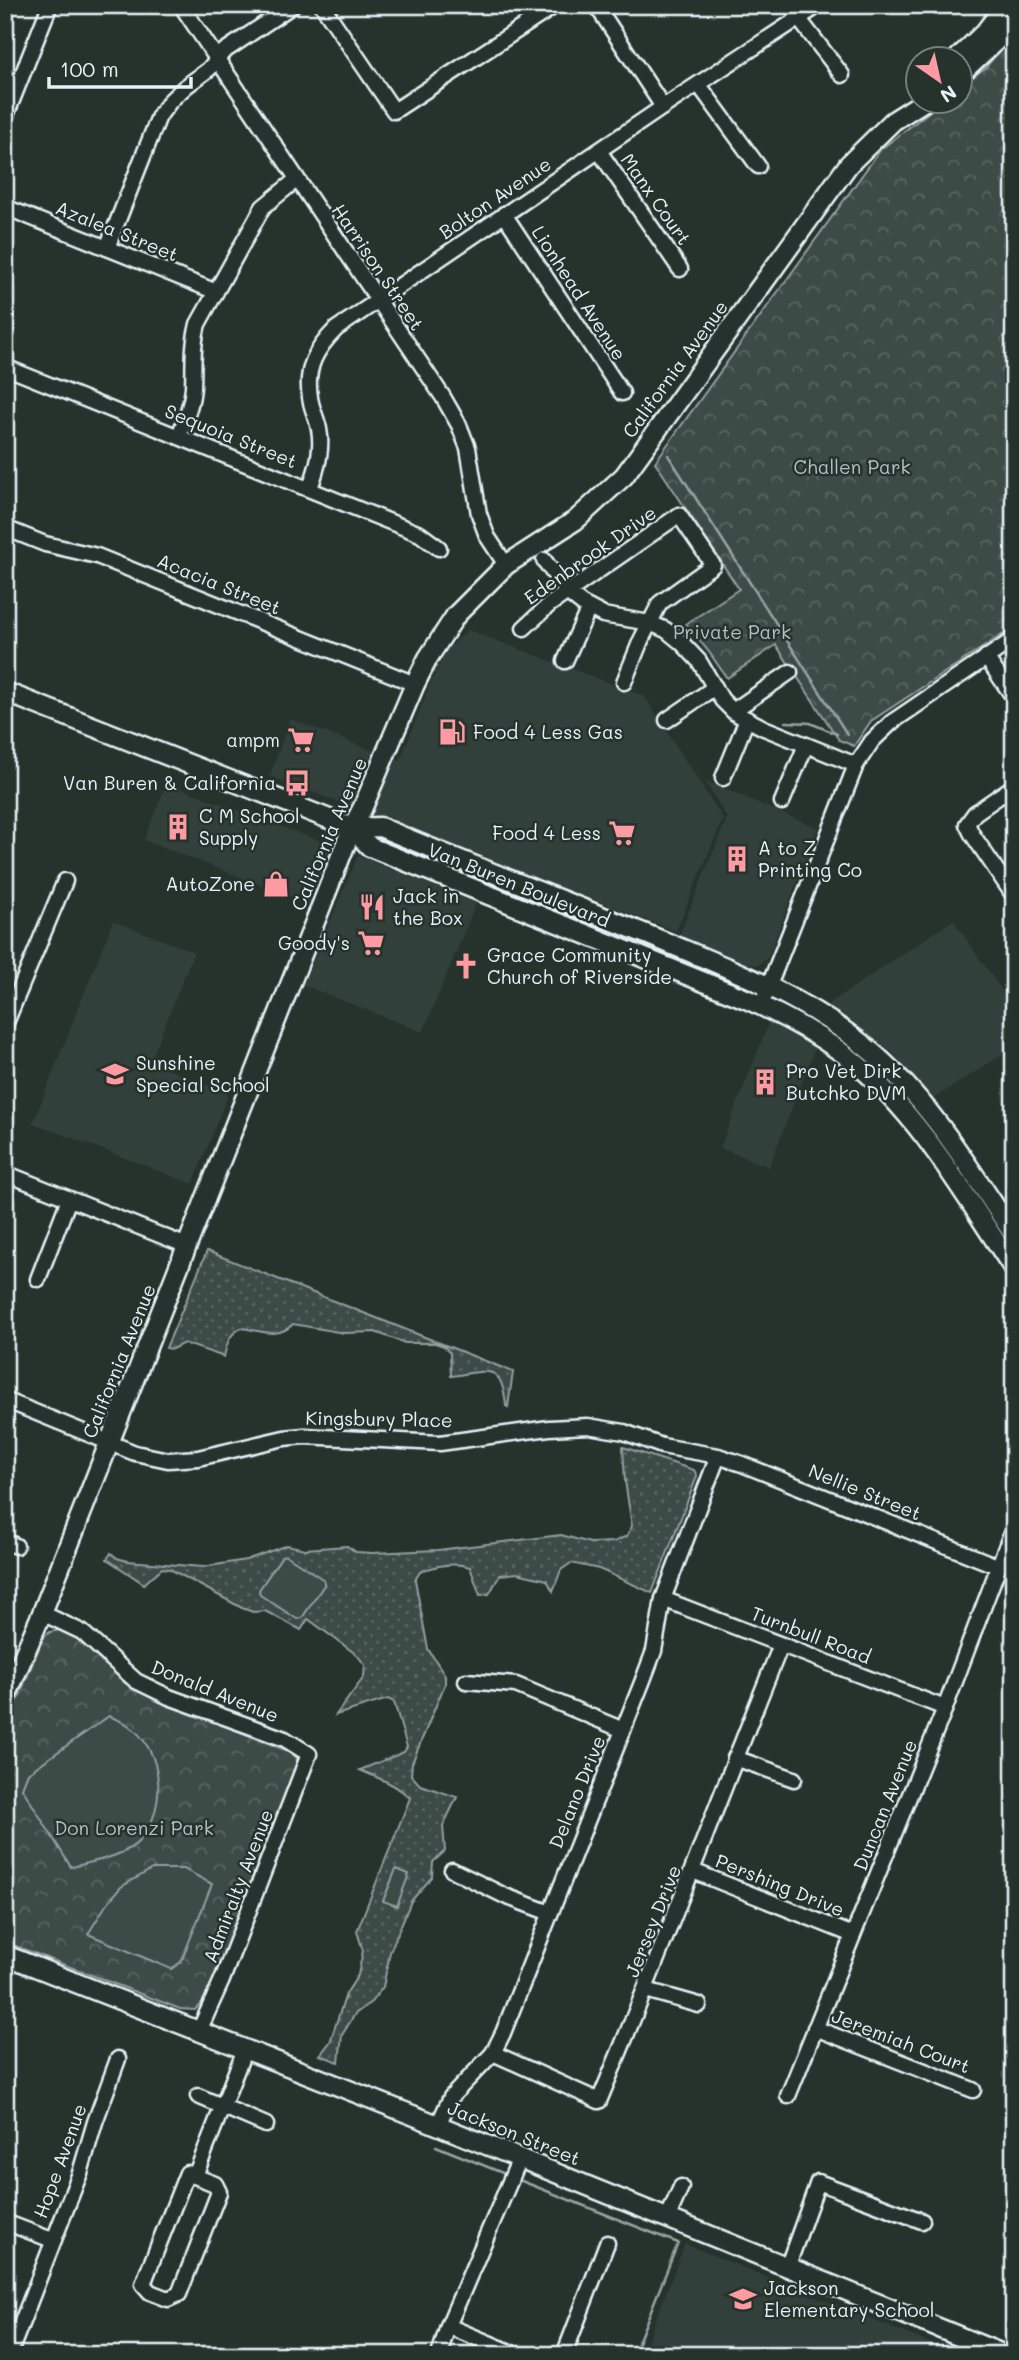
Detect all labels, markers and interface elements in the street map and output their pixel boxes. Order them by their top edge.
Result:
scale bar [49,46,191,90]
north arrow [904,46,974,116]
text: 100 m [60,55,119,82]
text: N [936,80,962,109]
street label: Manx Court [616,148,697,249]
street label: Bolton Avenue [434,151,556,244]
street label: Azalea Street [52,195,182,267]
street label: Harrison Street [327,198,430,335]
street label: Lionhead Avenue [527,221,632,365]
street label: California Avenue [616,295,733,442]
street label: Sequoia Street [161,398,301,473]
park label: Challen Park [793,454,911,479]
street label: Edenbrook Drive [519,500,661,610]
street label: Acacia Street [154,547,285,620]
park label: Private Park [673,619,791,644]
fuel station icon: Food 4 Less Gas [437,717,467,747]
place label: Food 4 Less Gas [473,719,623,744]
supermarket icon: ampm [286,725,316,755]
place label: ampm [226,727,280,752]
street label: California Avenue [285,753,372,914]
bus stop icon: Van Buren & California [282,768,312,798]
place label: Van Buren & California [63,770,276,795]
place label: C M School Supply [199,803,300,850]
building icon: C M School Supply [163,812,193,842]
supermarket icon: Food 4 Less [607,818,637,848]
place label: Food 4 Less [492,820,601,845]
place label: A to Z Printing Co [758,835,862,882]
street label: Van Buren Boulevard [424,837,614,933]
building icon: A to Z Printing Co [722,844,752,874]
shop icon: AutoZone [261,869,291,899]
place label: AutoZone [165,871,255,896]
place label: Jack in the Box [393,883,463,930]
restaurant icon: Jack in the Box [357,892,387,922]
supermarket icon: Goody's [356,928,386,958]
place label: Goody's [278,930,350,955]
place label: Grace Community Church of Riverside [487,942,672,989]
church icon: Grace Community Church of Riverside [451,951,481,981]
place label: Sunshine Special School [136,1050,270,1097]
place label: Pro Vet Dirk Butchko DVM [786,1058,906,1105]
school or university icon: Sunshine Special School [100,1059,130,1089]
building icon: Pro Vet Dirk Butchko DVM [750,1067,780,1097]
street label: California Avenue [76,1280,161,1442]
street label: Kingsbury Place [305,1405,453,1432]
street label: Nellie Street [805,1458,925,1526]
street label: Turnbull Road [748,1600,875,1669]
street label: Donald Avenue [148,1654,283,1727]
street label: Delano Drive [543,1732,611,1852]
street label: Duncan Avenue [847,1736,922,1874]
street label: Admiralty Avenue [197,1806,278,1966]
park label: Don Lorenzi Park [54,1815,214,1840]
street label: Pershing Drive [712,1847,848,1922]
street label: Jersey Drive [619,1861,686,1981]
street label: Jeremiah Court [828,2003,974,2078]
street label: Jackson Street [444,2095,584,2171]
street label: Hope Avenue [27,2100,92,2222]
place label: Jackson Elementary School [764,2275,934,2322]
school or university icon: Jackson Elementary School [728,2284,758,2314]

